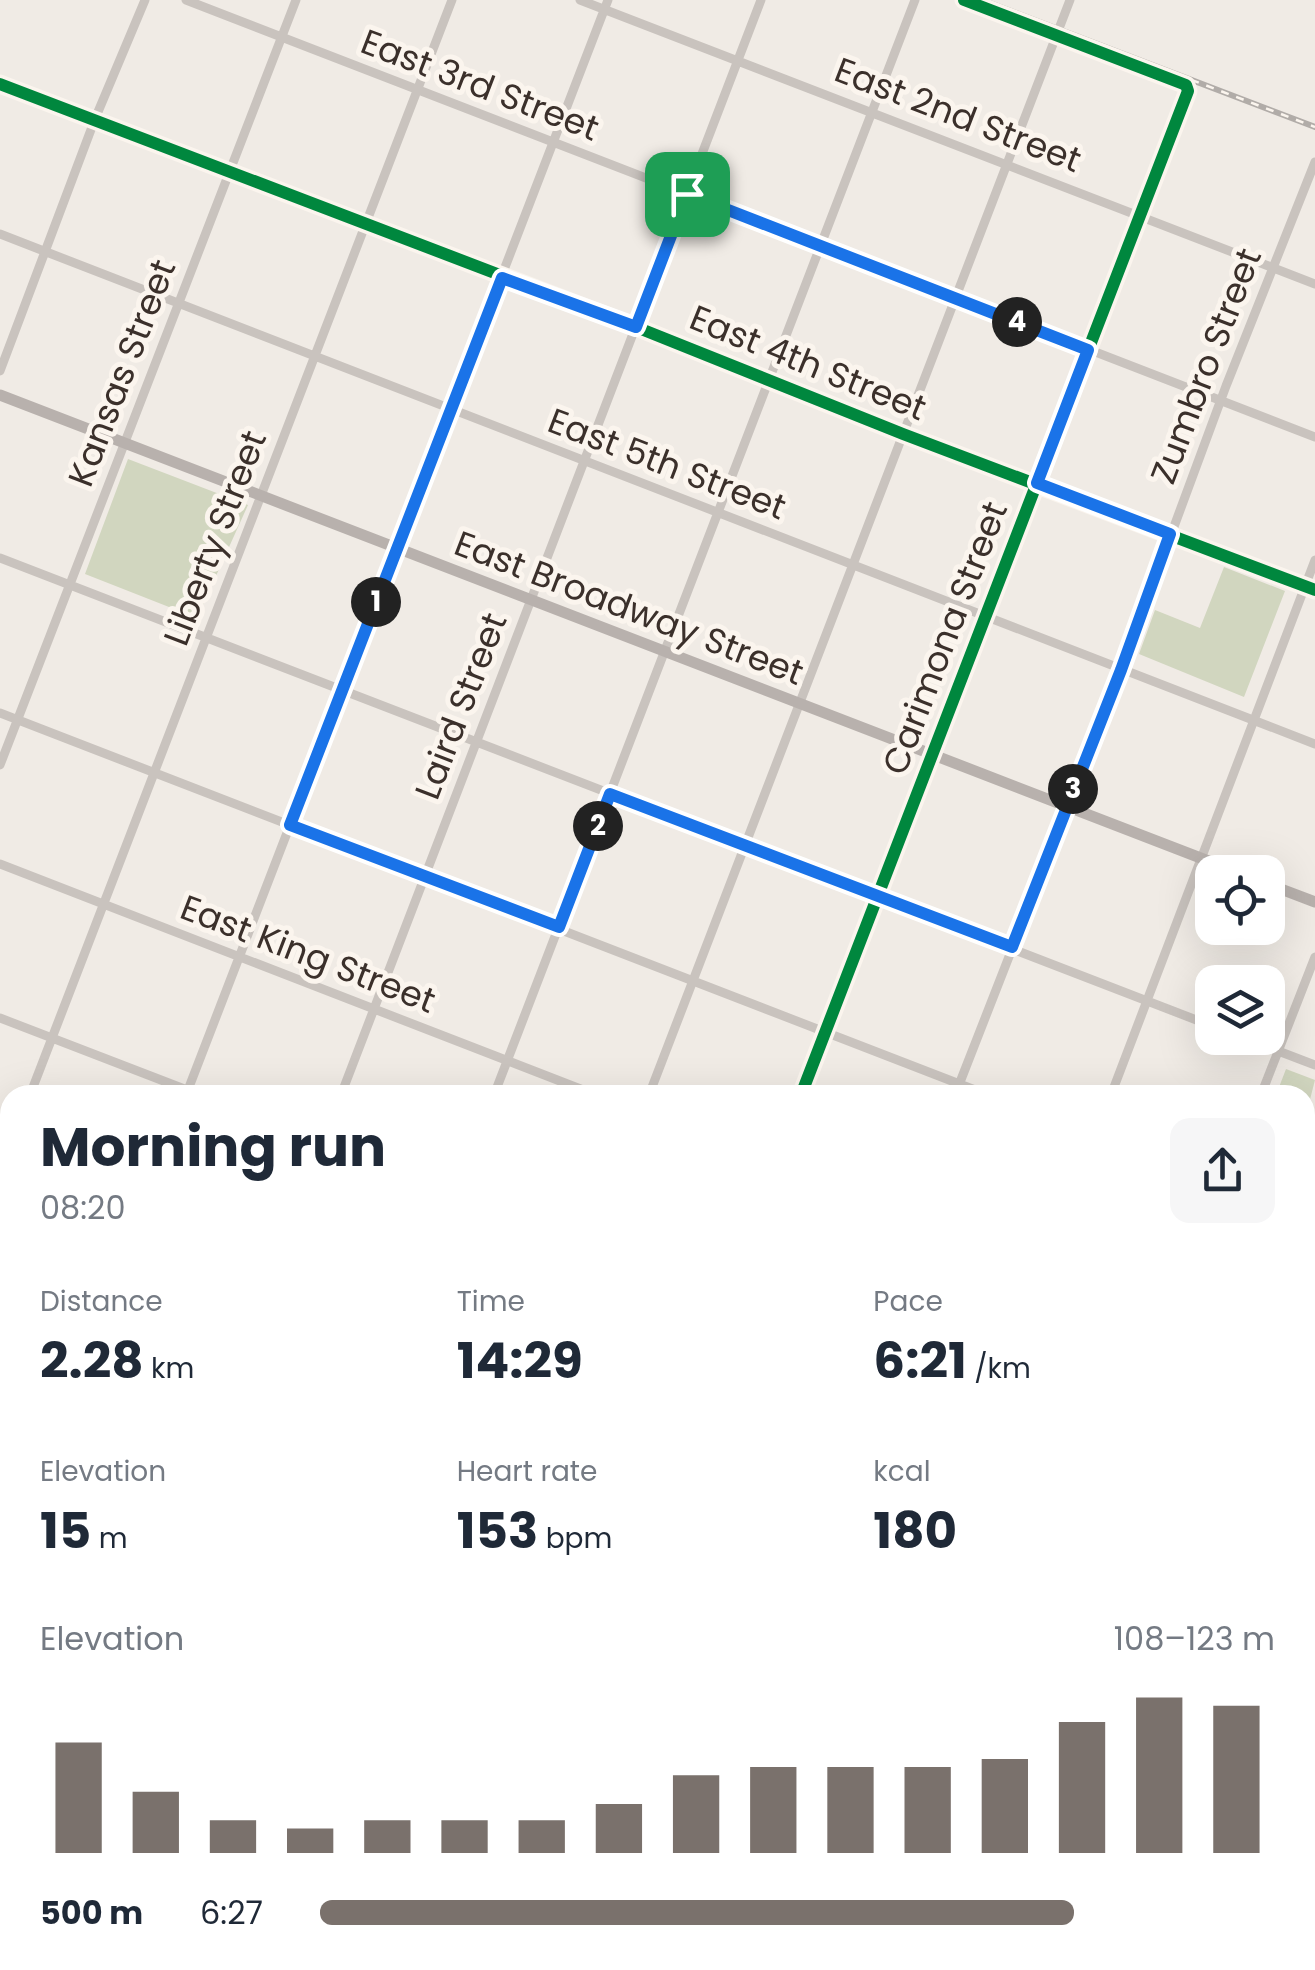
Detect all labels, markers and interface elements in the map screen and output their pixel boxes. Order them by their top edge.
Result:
street label: East 3rd Street [354,17,606,152]
street label: East 2nd Street [828,45,1088,184]
pin [645,152,730,237]
icon: arrive [660,167,715,222]
street label: Zumbro Street [1138,241,1273,491]
street label: Kansas Street [56,252,187,493]
street label: East 4th Street [683,293,934,432]
pin: 4 [992,297,1042,347]
text: 4 [1008,302,1026,341]
street label: East 5th Street [541,396,793,531]
street label: Liberty Street [151,423,278,652]
street label: Carimona Street [870,494,1019,781]
street label: East Broadway Street [448,518,811,697]
pin: 1 [351,577,401,627]
text: 1 [371,582,381,621]
street label: Laird Street [403,606,519,806]
pin: 3 [1048,764,1098,814]
text: 3 [1065,769,1081,808]
pin: 2 [573,801,623,851]
text: 2 [590,806,606,845]
map controls [1195,855,1285,1055]
button: locate [1195,855,1285,945]
street label: East King Street [174,882,443,1025]
button: layers [1195,965,1285,1055]
text: Morning run [40,1108,386,1185]
button: share [1170,1118,1275,1223]
text: 08:20 [40,1185,126,1230]
text: Distance [40,1282,163,1321]
text: Time [457,1282,525,1321]
text: Pace [873,1282,943,1321]
text: 2.28 [40,1325,144,1396]
text: 14:29 [457,1325,583,1396]
text: 6:21 [873,1325,967,1396]
text: km [144,1349,194,1388]
text: /km [967,1349,1031,1388]
text: Elevation [40,1452,166,1491]
text: Heart rate [457,1452,597,1491]
text: kcal [873,1452,931,1491]
text: 15 [40,1495,91,1566]
text: 153 [457,1495,538,1566]
text: 180 [873,1495,957,1566]
text: m [91,1519,128,1558]
text: bpm [538,1519,612,1558]
text: Elevation [40,1616,184,1661]
text: 108–123 m [1114,1616,1275,1661]
text: 500 m [40,1890,143,1935]
text: 6:27 [200,1890,263,1935]

